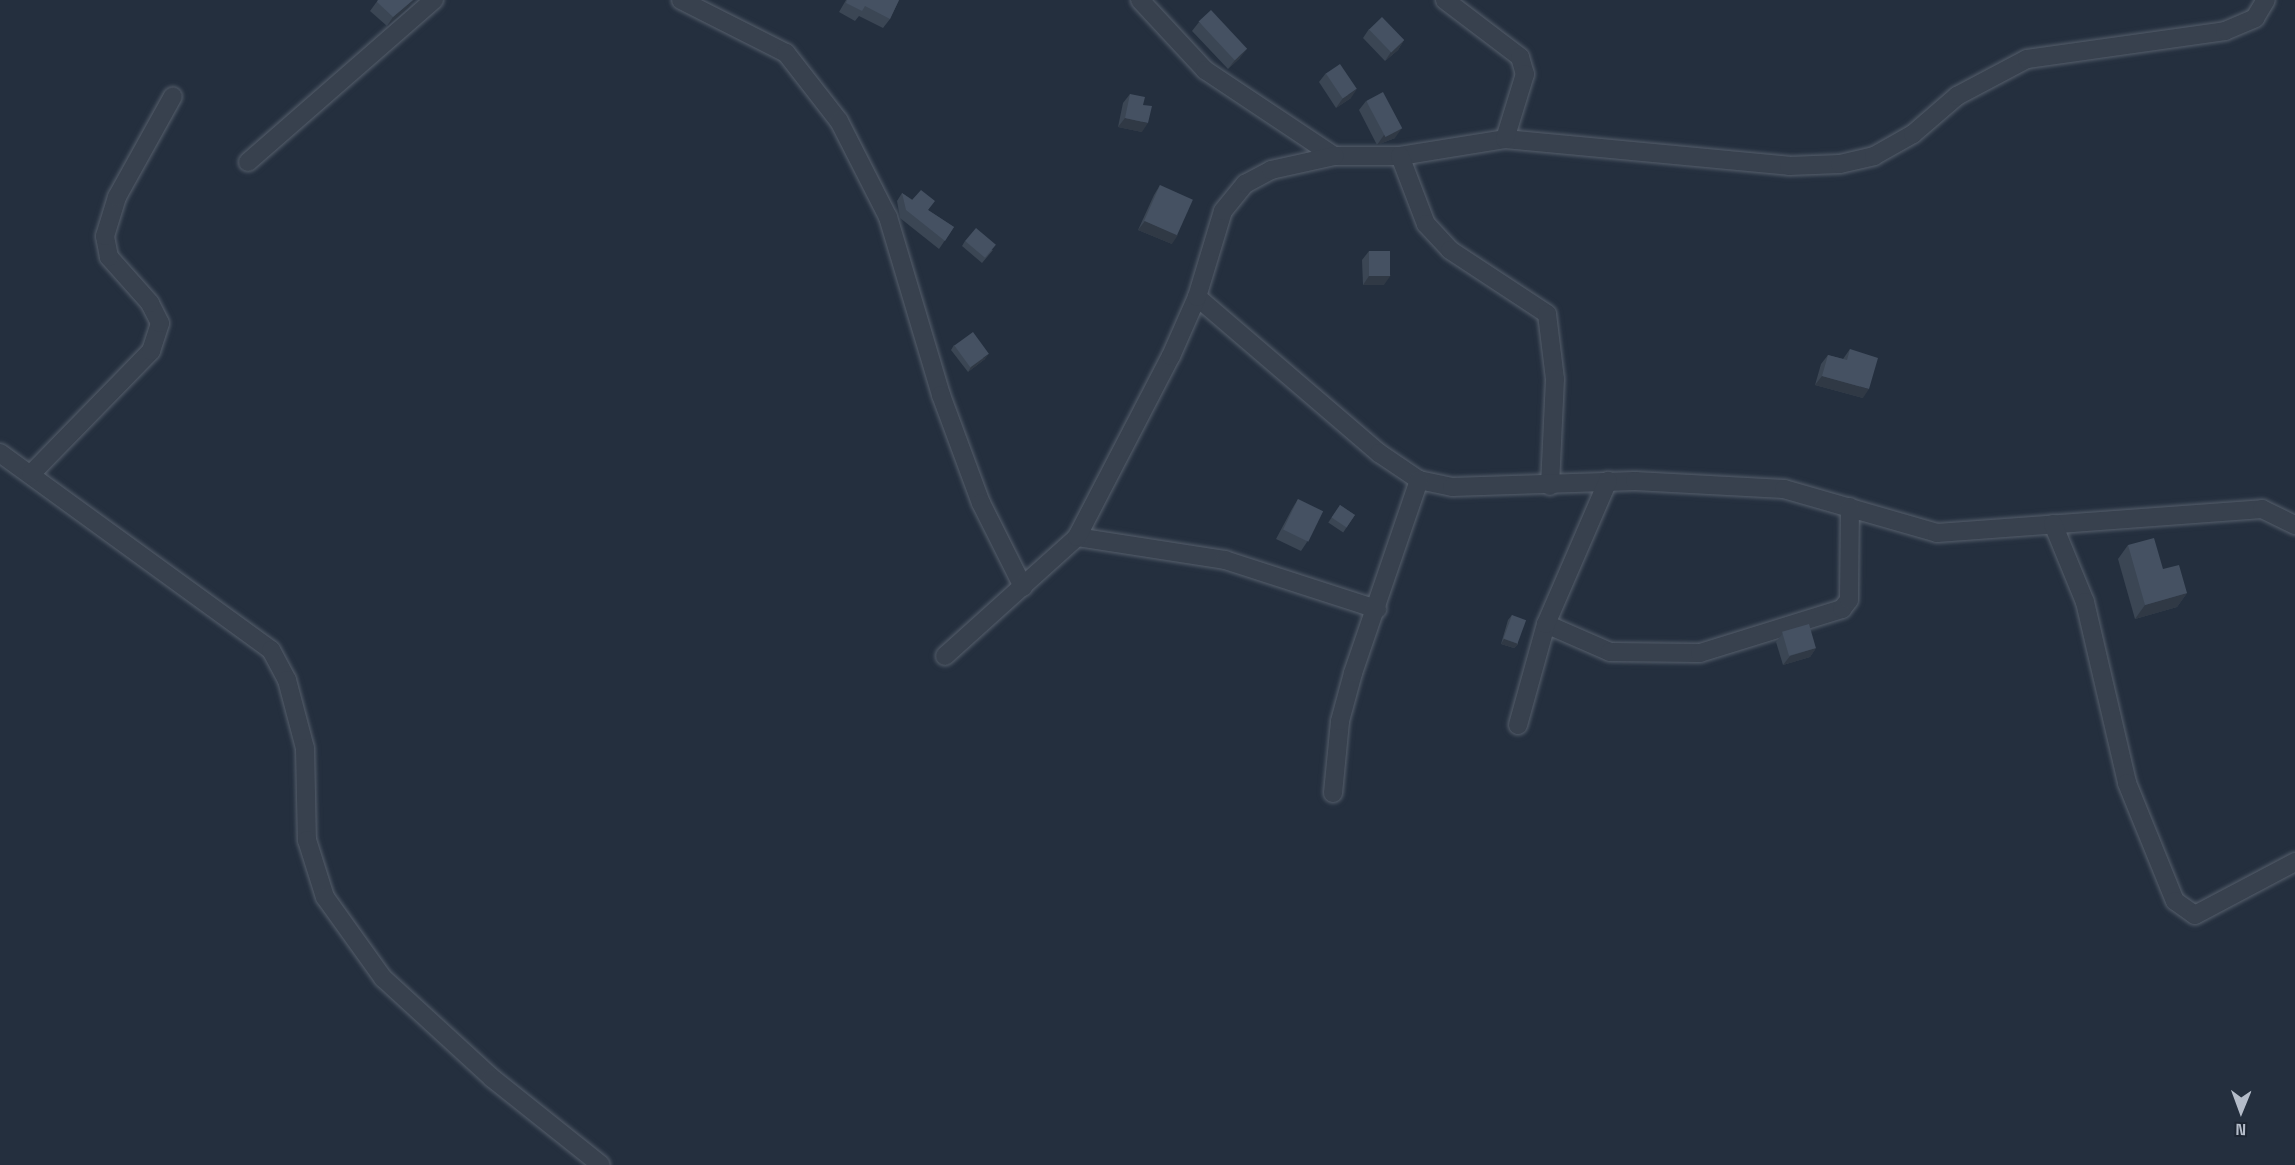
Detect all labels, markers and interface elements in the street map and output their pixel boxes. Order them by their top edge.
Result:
north arrow [2211,1081,2271,1141]
text: N [2235,1119,2246,1140]

